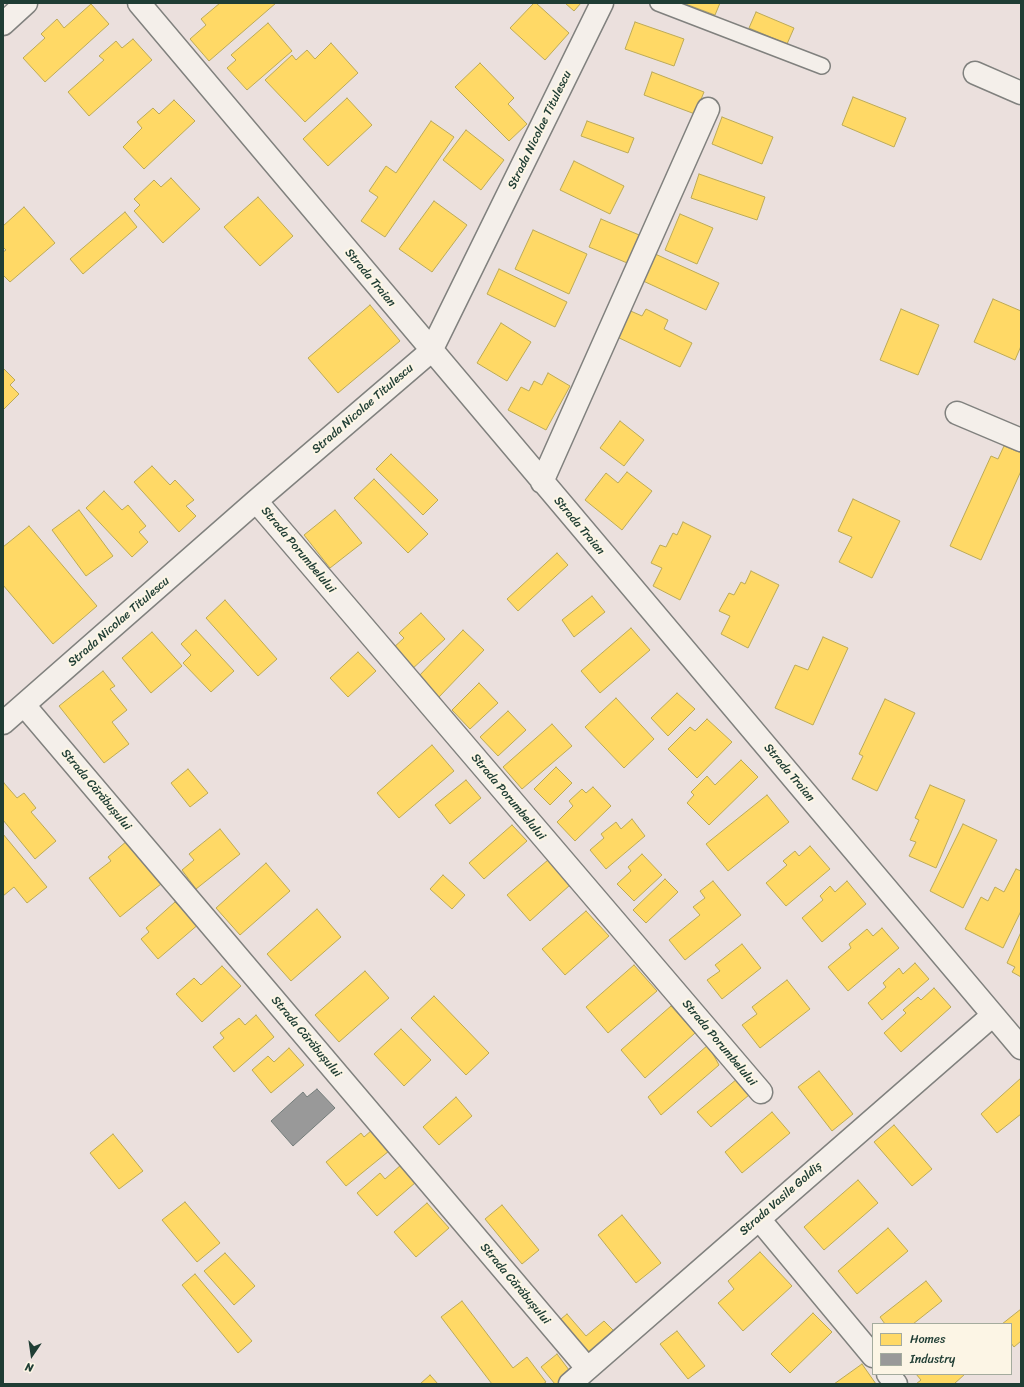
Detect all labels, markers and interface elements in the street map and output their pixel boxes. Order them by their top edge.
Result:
street label: Strada Nicolae Titulescu [505,68,575,192]
street label: Strada Traian [341,246,399,310]
street label: Strada Nicolae Titulescu [309,361,417,457]
street label: Strada Traian [550,494,608,558]
street label: Strada Porumbelului [258,504,338,596]
street label: Strada Nicolae Titulescu [65,574,173,670]
street label: Strada Traian [760,741,818,805]
street label: Strada Cărăbușului [58,746,134,834]
street label: Strada Porumbelului [468,751,548,843]
street label: Strada Cărăbușului [268,993,344,1081]
street label: Strada Porumbelului [679,997,759,1089]
street label: Strada Vasile Goldiș [737,1159,825,1239]
street label: Strada Cărăbușului [477,1240,553,1328]
legend [872,1323,1012,1375]
text: Homes [910,1328,946,1350]
north arrow [12,1335,52,1375]
text: Industry [910,1348,955,1370]
text: N [23,1357,35,1377]

